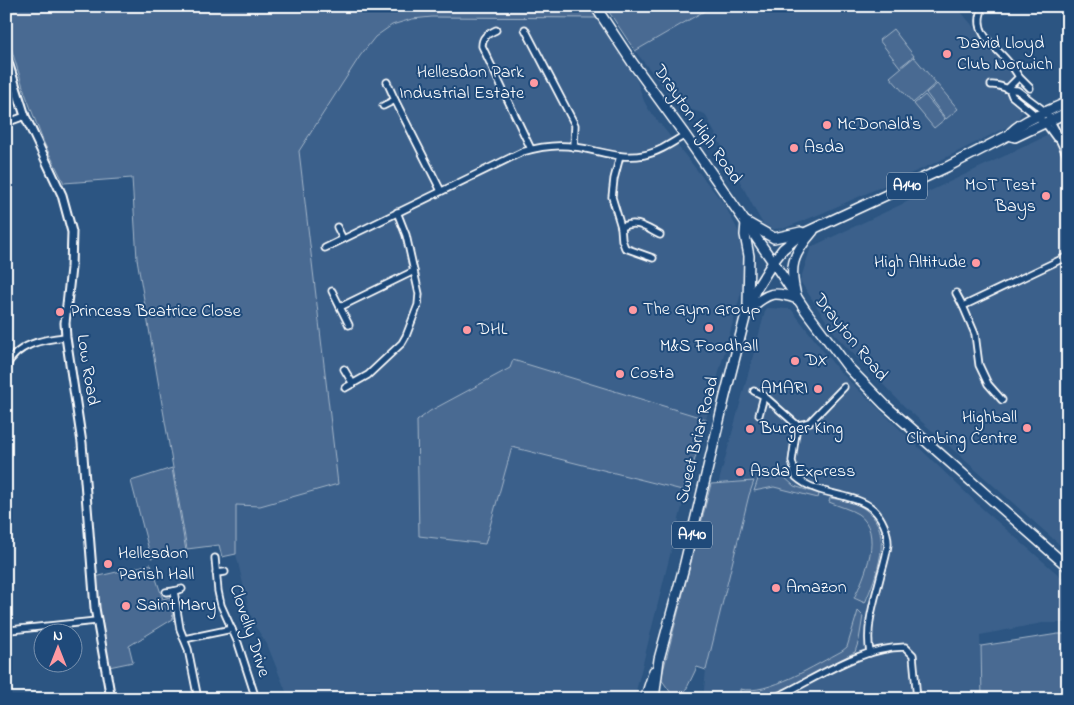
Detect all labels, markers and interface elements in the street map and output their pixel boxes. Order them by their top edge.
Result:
place label: David Lloyd Club Norwich [956,31,1053,78]
marker: David Lloyd Club Norwich [941,48,953,60]
street label: Drayton High Road [645,59,748,191]
place label: Hellesdon Park Industrial Estate [399,60,525,107]
marker: Hellesdon Park Industrial Estate [528,77,540,89]
place label: McDonald's [837,112,921,138]
marker: McDonald's [821,119,833,131]
place label: Asda [804,135,844,161]
marker: Asda [788,142,800,154]
road number: A140 [887,172,927,200]
place label: MOT Test Bays [965,173,1036,220]
marker: MOT Test Bays [1040,190,1052,202]
place label: High Altitude [874,250,967,277]
marker: High Altitude [970,257,982,269]
street label: Drayton Road [806,288,894,388]
place label: The Gym Group [643,297,761,323]
place label: Princess Beatrice Close [70,299,242,325]
marker: The Gym Group [627,304,639,316]
marker: Princess Beatrice Close [54,306,66,318]
place label: DHL [476,317,508,343]
marker: M&S Foodhall [703,322,715,334]
marker: DHL [461,324,473,336]
street label: Low Road [69,333,105,407]
place label: M&S Foodhall [660,334,758,360]
place label: DX [804,348,828,374]
marker: DX [789,355,801,367]
place label: Costa [630,361,674,387]
marker: Costa [614,368,626,380]
street label: Sweet Briar Road [670,374,726,506]
place label: AMARI [761,376,808,402]
marker: AMARI [812,383,824,395]
place label: Highball Climbing Centre [906,405,1018,453]
place label: Burger King [759,416,843,443]
marker: Highball Climbing Centre [1021,422,1033,434]
marker: Burger King [744,423,756,435]
place label: Asda Express [750,459,855,485]
marker: Asda Express [734,466,746,478]
road number: A140 [672,522,712,548]
place label: Hellesdon Parish Hall [118,541,194,588]
marker: Hellesdon Parish Hall [102,558,114,570]
place label: Amazon [786,575,847,601]
street label: Clovelly Drive [222,581,276,682]
marker: Amazon [770,582,782,594]
place label: Saint Mary [136,593,216,619]
marker: Saint Mary [120,600,132,612]
north arrow [32,622,82,672]
text: N [53,626,63,647]

